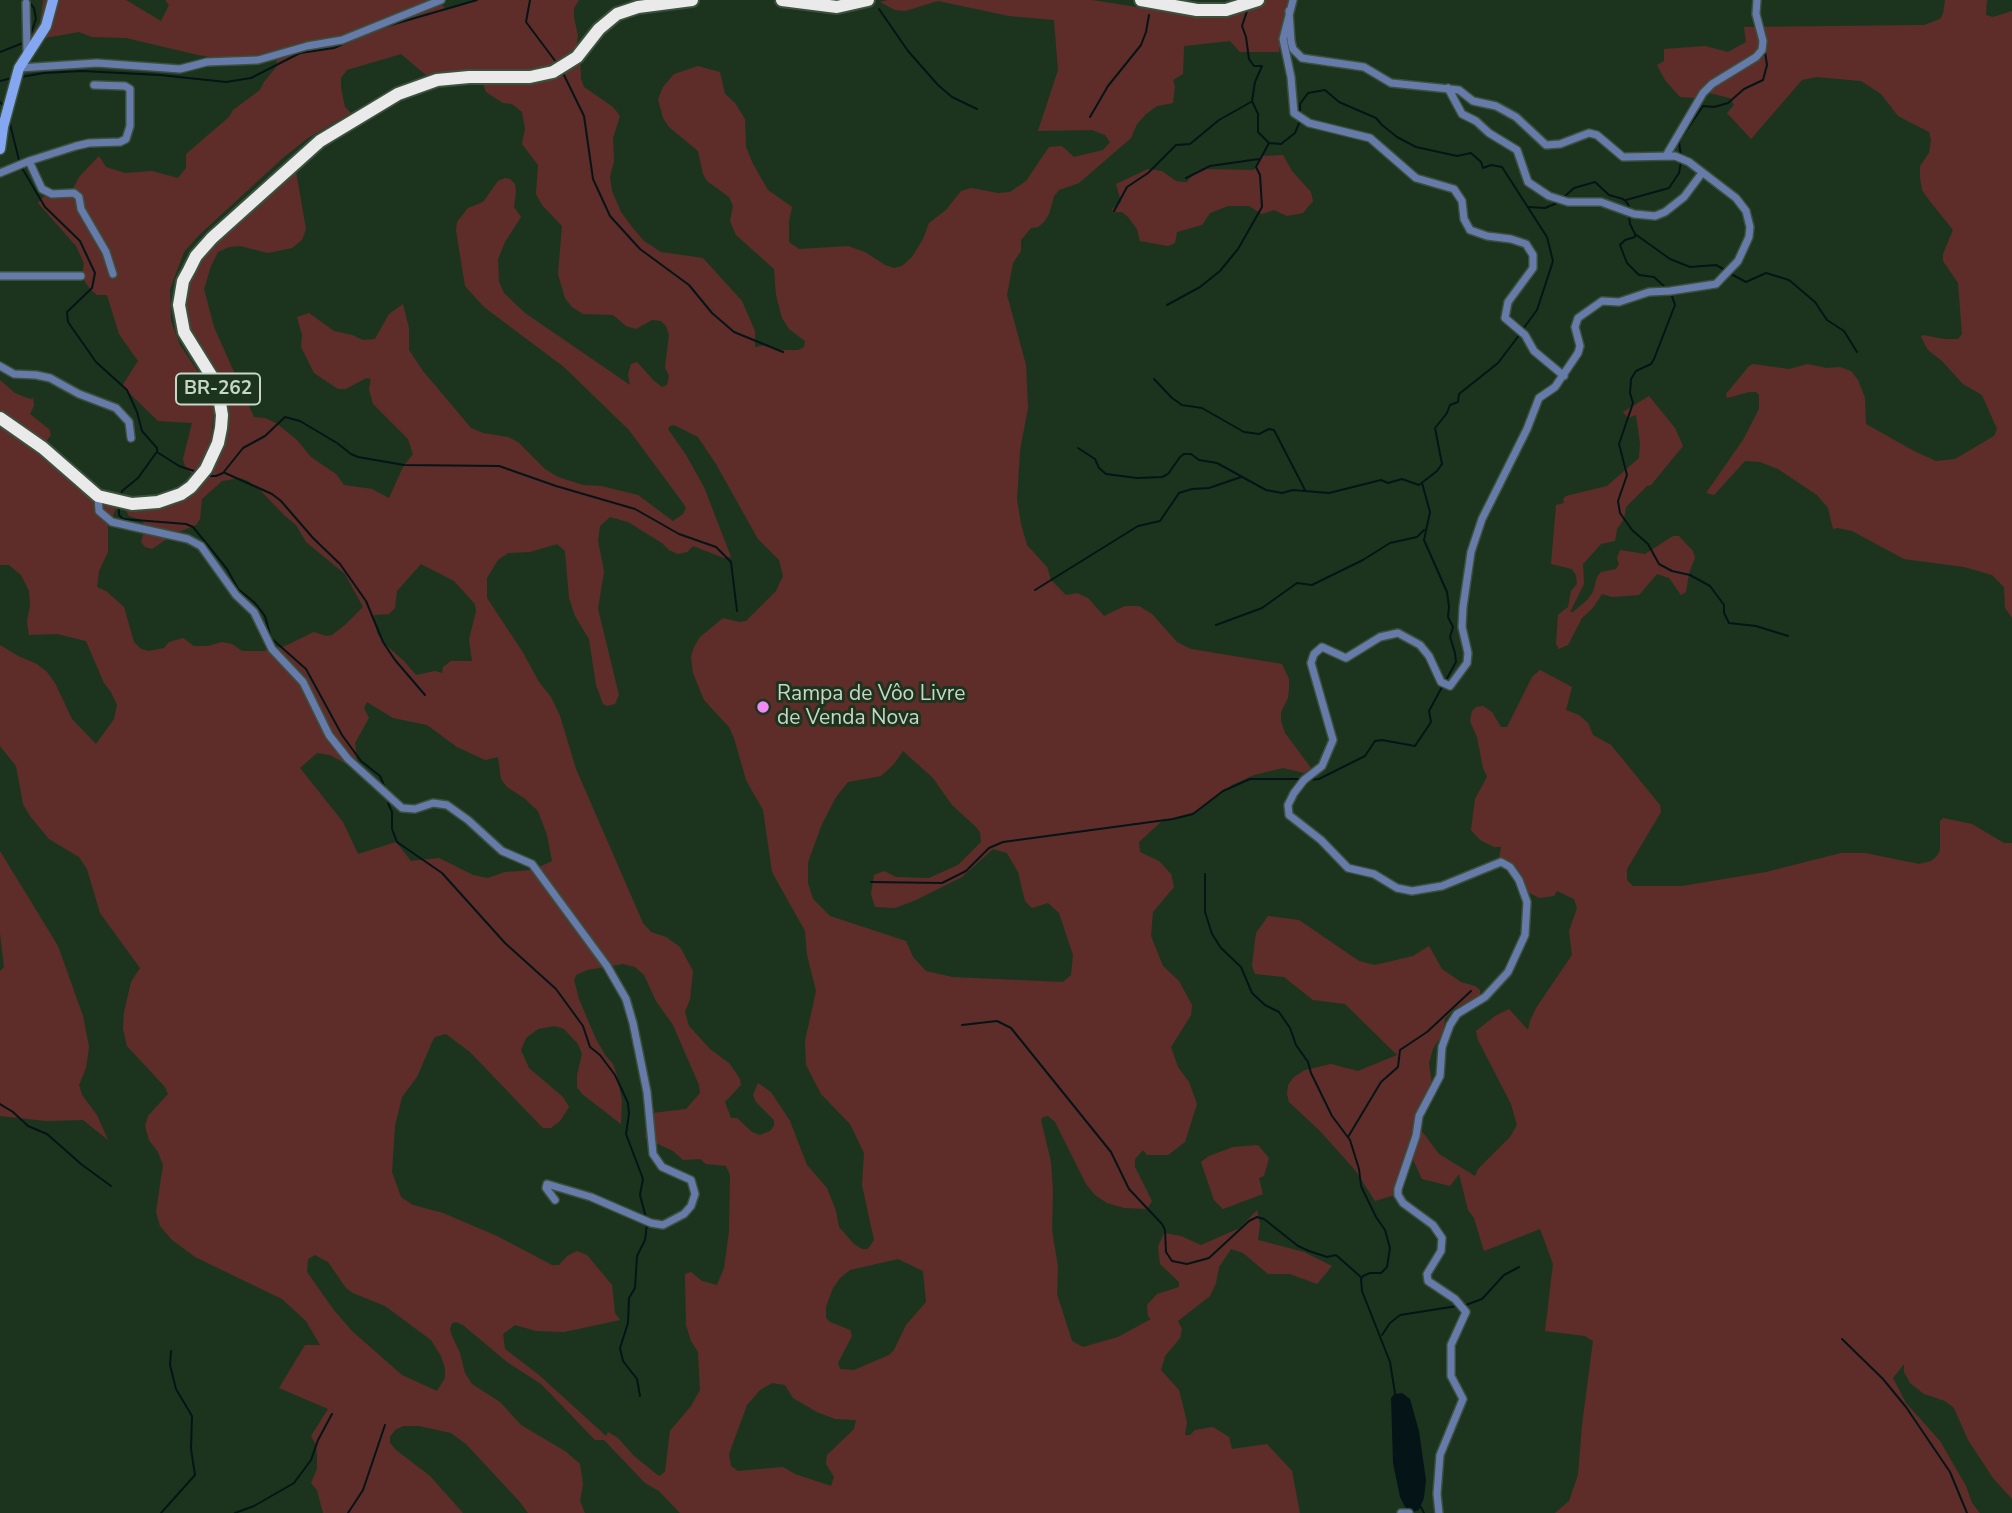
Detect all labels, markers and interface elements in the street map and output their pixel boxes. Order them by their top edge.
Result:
road number: BR-262 [176,374,260,404]
place label: Rampa de Vôo Livre de Venda Nova [777,682,965,732]
marker: Rampa de Vôo Livre de Venda Nova [755,699,771,715]

